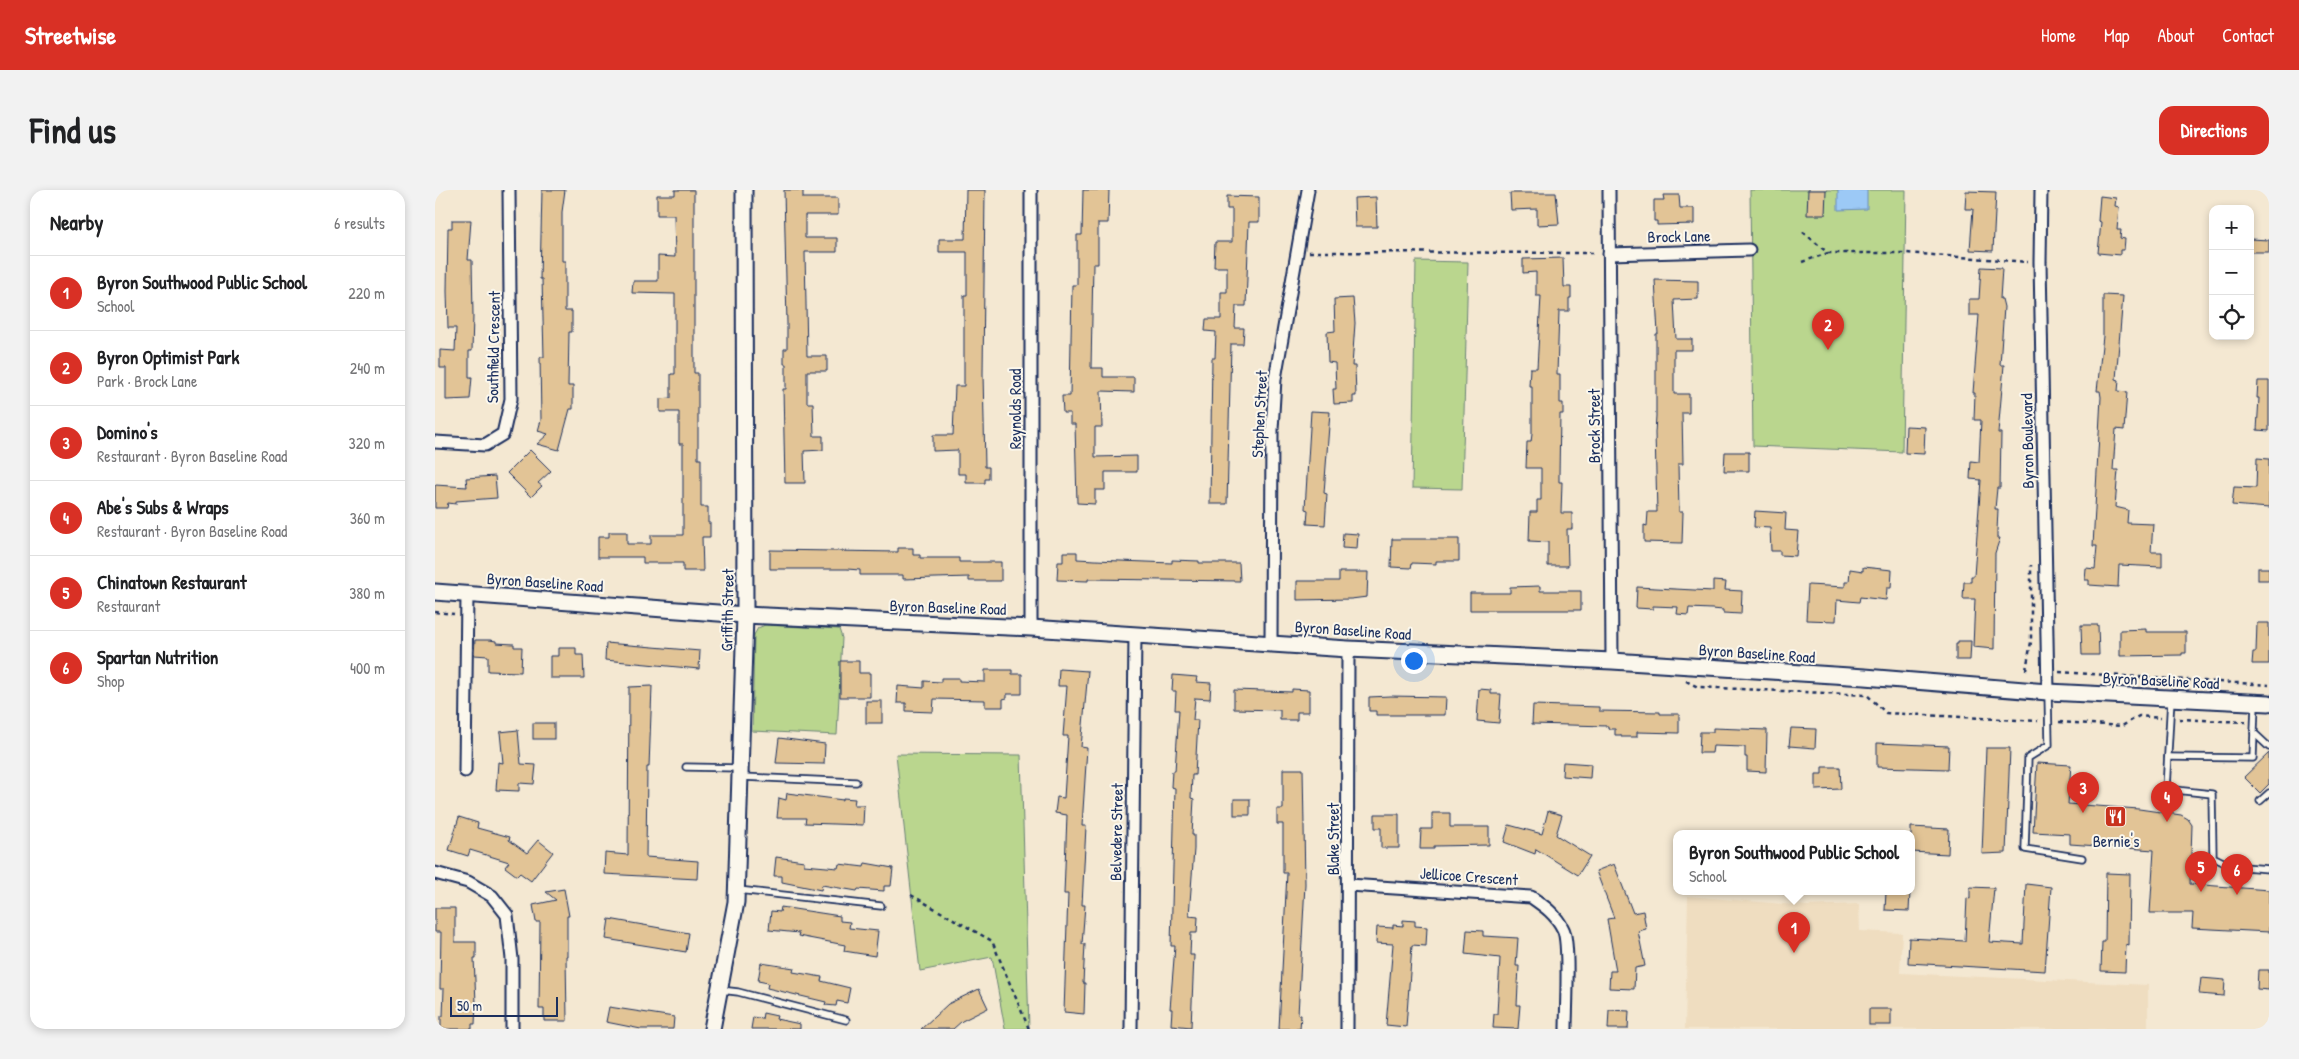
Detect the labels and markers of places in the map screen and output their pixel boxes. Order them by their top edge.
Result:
pin: 2 [1812,309,1844,350]
pin: 3 [2067,772,2099,813]
pin: 4 [2151,781,2183,822]
restaurant icon: Bernie's [2104,805,2128,829]
place label: Bernie's [2093,830,2139,852]
pin: 5 [2185,851,2217,892]
pin: 6 [2221,854,2253,895]
pin: 1 [1778,912,1810,953]

